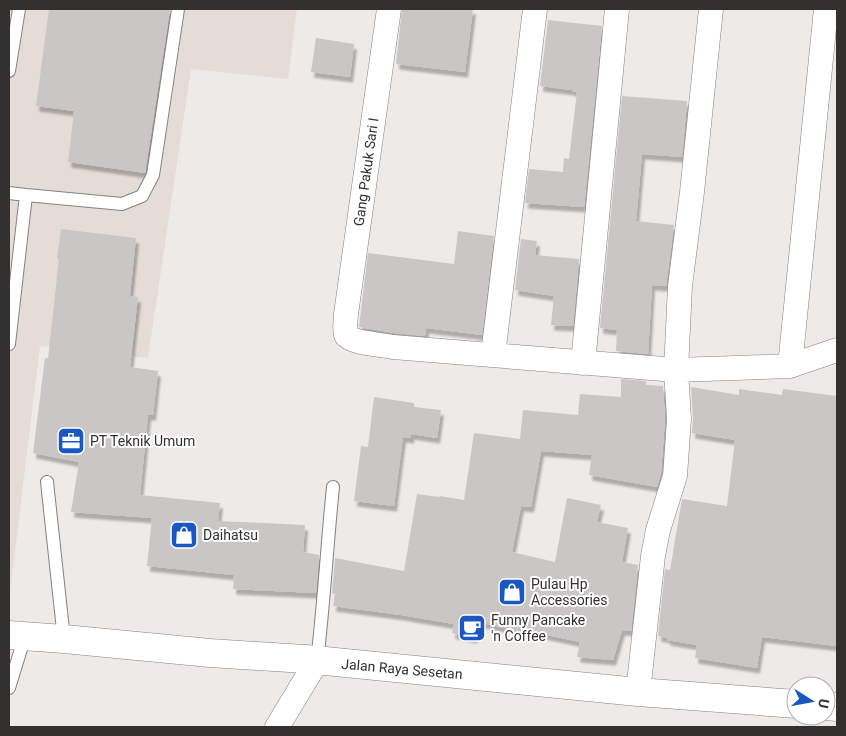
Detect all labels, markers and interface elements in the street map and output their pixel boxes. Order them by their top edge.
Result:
street label: Gang Pakuk Sari I [350,117,382,227]
office icon: PT Teknik Umum [56,426,86,456]
place label: PT Teknik Umum [90,433,195,449]
shop icon: Daihatsu [169,520,199,550]
place label: Daihatsu [203,527,258,543]
place label: Pulau Hp Accessories [531,576,607,608]
shop icon: Pulau Hp Accessories [497,577,527,607]
place label: Funny Pancake 'n Coffee [491,612,585,644]
cafe icon: Funny Pancake 'n Coffee [457,613,487,643]
street label: Jalan Raya Sesetan [341,656,463,682]
north arrow [786,676,836,726]
text: U [815,697,832,710]

